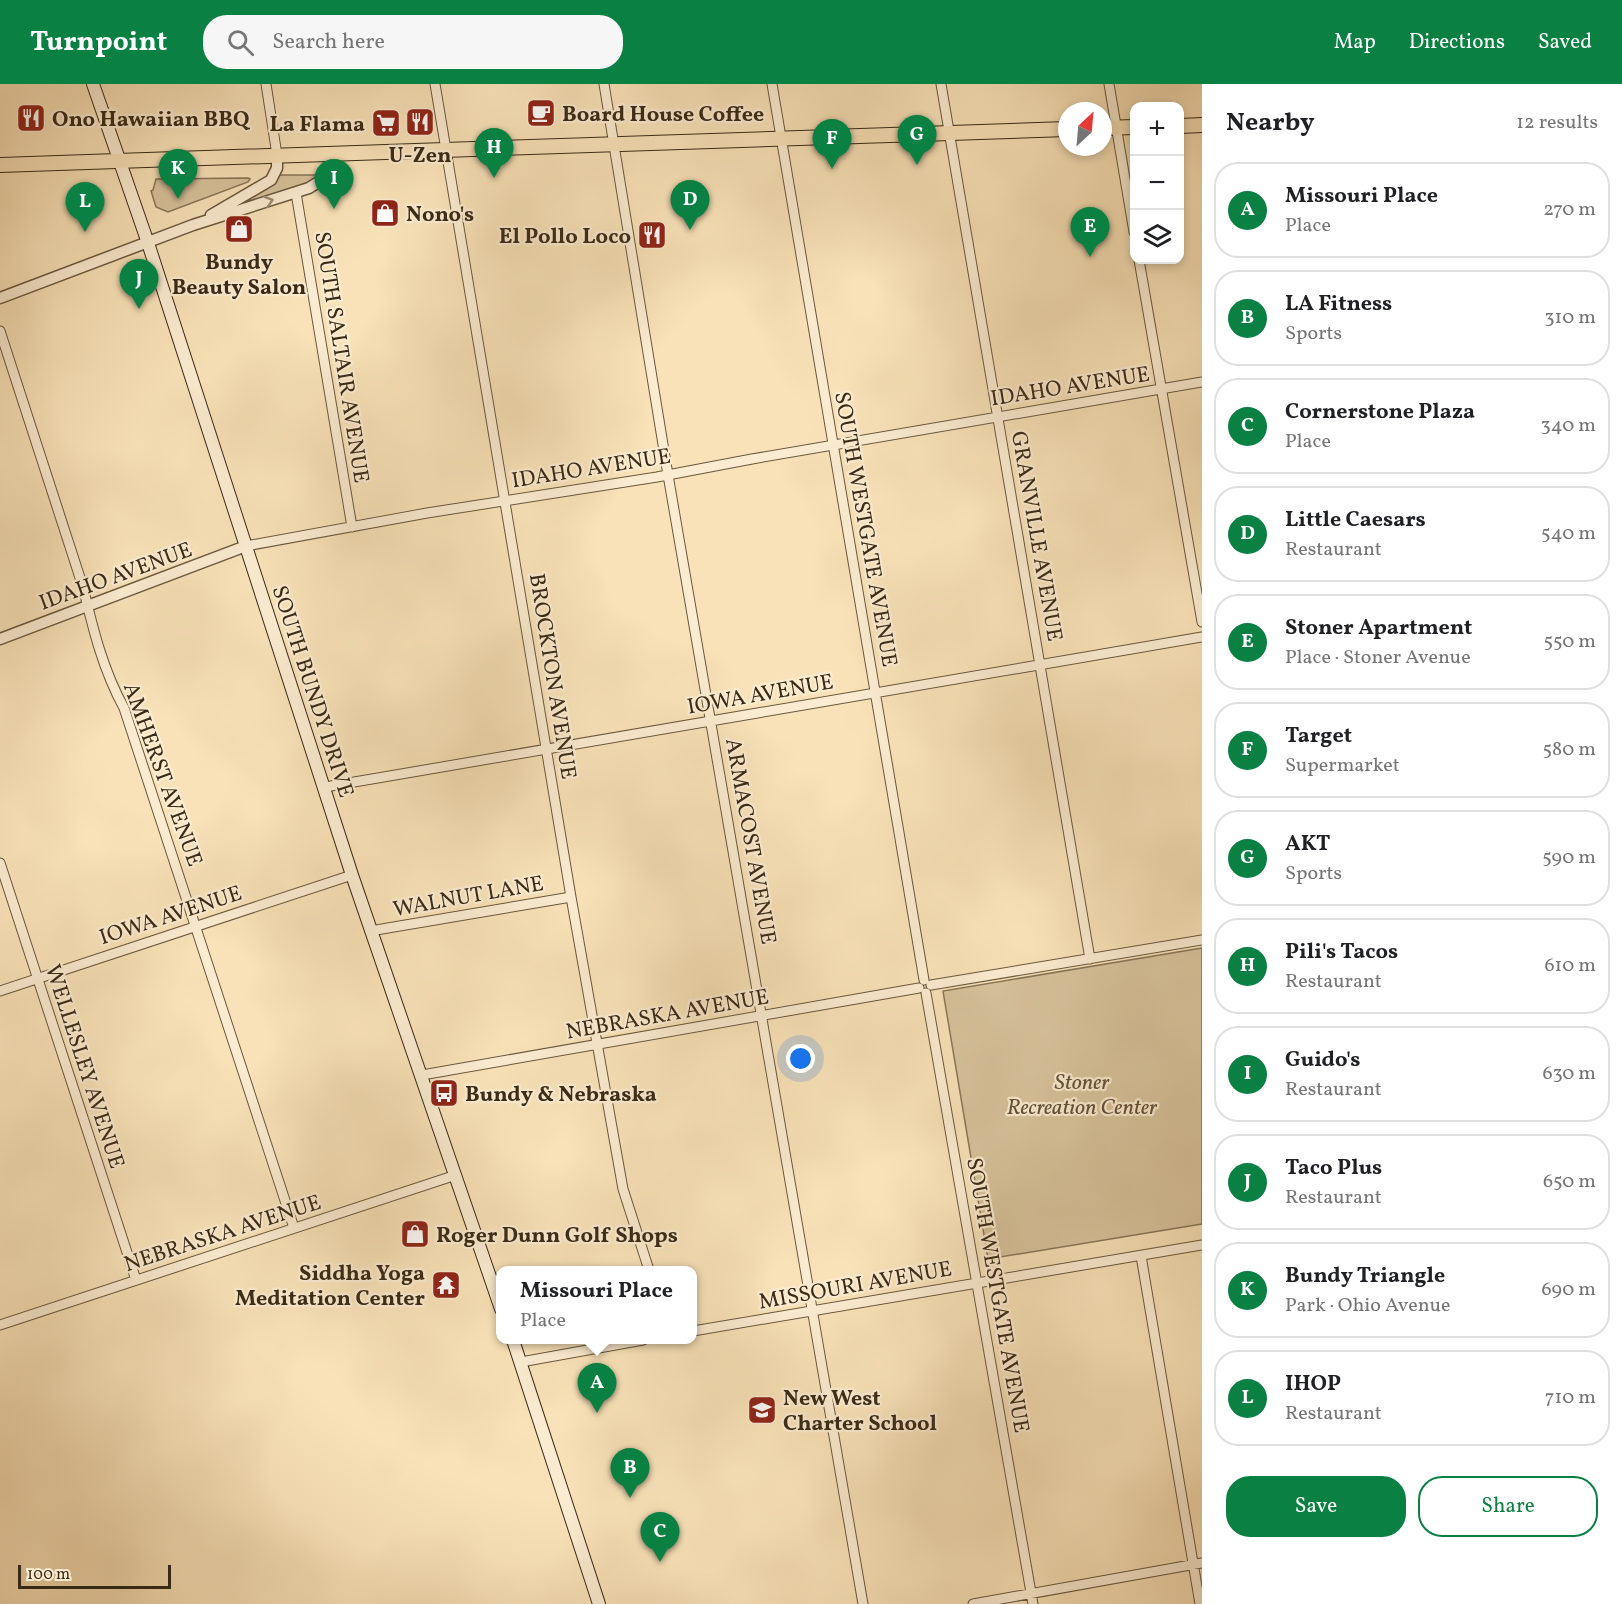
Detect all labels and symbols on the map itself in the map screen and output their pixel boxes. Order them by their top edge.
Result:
cafe icon: Board House Coffee [525,97,557,129]
place label: Board House Coffee [562,100,764,131]
restaurant icon: Ono Hawaiian BBQ [15,102,47,134]
north arrow [1058,102,1112,156]
place label: Ono Hawaiian BBQ [52,105,251,136]
restaurant icon: U-Zen [404,106,436,138]
supermarket icon: La Flama [370,107,402,139]
place label: La Flama [270,110,365,141]
pin: G [898,116,936,165]
pin: F [812,120,852,169]
pin: H [474,128,514,178]
place label: U-Zen [389,141,451,172]
pin: K [158,150,198,199]
pin: I [314,160,354,209]
pin: D [670,180,710,230]
pin: L [66,182,104,232]
one-way arrow [263,196,274,209]
shop icon: Nono's [369,197,401,229]
place label: Nono's [406,200,474,231]
pin: E [1070,208,1110,257]
shop icon: Bundy Beauty Salon [223,213,255,245]
restaurant icon: El Pollo Loco [636,219,668,251]
place label: El Pollo Loco [499,222,631,253]
street label: SOUTH SALTAIR AVENUE [305,229,376,485]
place label: Bundy Beauty Salon [172,248,306,304]
pin: J [120,260,158,309]
street label: IDAHO AVENUE [989,360,1152,415]
street label: SOUTH WESTGATE AVENUE [825,389,904,670]
street label: GRANVILLE AVENUE [1002,429,1069,644]
street label: IDAHO AVENUE [510,442,673,497]
street label: IDAHO AVENUE [35,535,197,619]
street label: BROCKTON AVENUE [520,571,583,782]
street label: SOUTH BUNDY DRIVE [263,582,361,802]
street label: IOWA AVENUE [685,667,836,724]
street label: AMHERST AVENUE [114,679,209,871]
street label: ARMACOST AVENUE [716,736,783,947]
street label: WALNUT LANE [390,869,546,926]
street label: IOWA AVENUE [95,879,246,954]
street label: WELLESLEY AVENUE [36,961,131,1173]
street label: NEBRASKA AVENUE [563,982,771,1049]
your location [786,1044,815,1073]
park label: Stoner Recreation Center [1007,1068,1158,1124]
bus stop icon: Bundy & Nebraska [428,1077,460,1109]
place label: Bundy & Nebraska [465,1080,657,1111]
street label: SOUTH WESTGATE AVENUE [957,1155,1036,1436]
street label: NEBRASKA AVENUE [120,1188,325,1281]
shop icon: Roger Dunn Golf Shops [399,1218,431,1250]
place label: Roger Dunn Golf Shops [436,1221,678,1252]
street label: MISSOURI AVENUE [756,1254,954,1319]
place label: Siddha Yoga Meditation Center [235,1259,426,1315]
temple icon: Siddha Yoga Meditation Center [430,1269,462,1301]
pin: A [578,1364,616,1413]
place label: New West Charter School [783,1384,937,1440]
school or university icon: New West Charter School [746,1394,778,1426]
pin: B [610,1448,650,1498]
pin: C [640,1512,680,1562]
scale bar [18,1562,171,1590]

